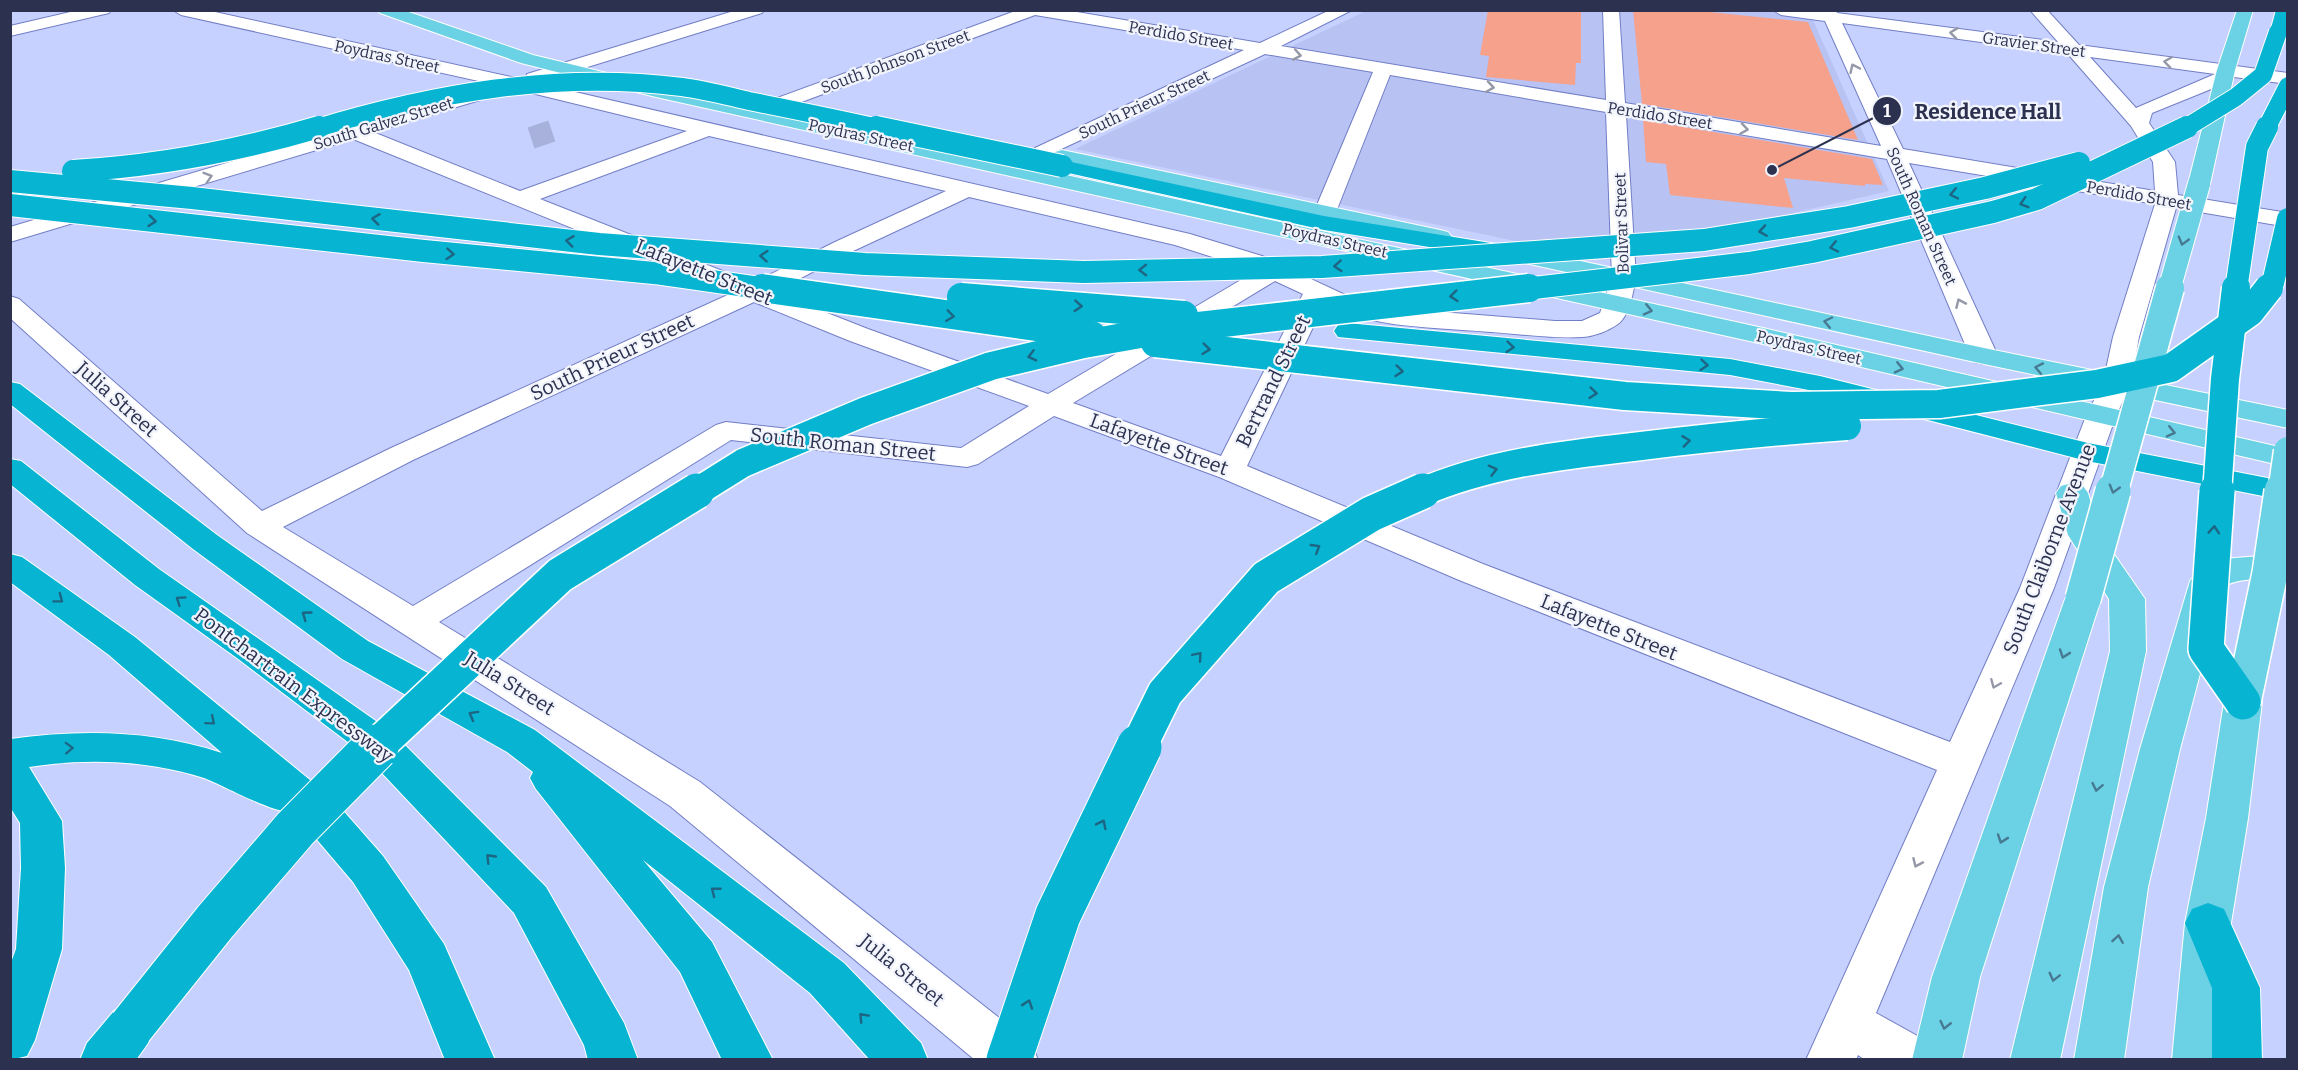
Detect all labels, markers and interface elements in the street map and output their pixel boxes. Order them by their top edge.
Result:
street label: Perdido Street [1127,17,1235,54]
street label: South Johnson Street [818,26,972,97]
one-way arrow [1950,28,1959,40]
street label: Gravier Street [1981,28,2087,61]
street label: Poydras Street [333,36,441,77]
one-way arrow [1292,48,1302,61]
one-way arrow [2164,57,2173,69]
one-way arrow [1850,63,1862,74]
street label: South Prieur Street [1076,66,1213,143]
one-way arrow [1484,80,1494,93]
callout: Residence Hall [1872,92,2073,131]
street label: South Galvez Street [311,93,455,154]
street label: Perdido Street [1606,98,1714,133]
text: Residence Hall [1915,99,2062,125]
text: 1 [1883,100,1891,122]
street label: Poydras Street [807,115,915,156]
one-way arrow [1739,122,1749,135]
street label: South Roman Street [1883,144,1961,288]
one-way arrow [202,172,213,184]
street label: Bolivar Street [1610,172,1633,274]
street label: Perdido Street [2085,177,2193,214]
one-way arrow [1949,187,1959,200]
one-way arrow [2019,196,2030,208]
one-way arrow [372,213,381,226]
one-way arrow [148,214,157,227]
street label: Poydras Street [1281,219,1389,262]
one-way arrow [1758,224,1767,236]
street label: Lafayette Street [632,234,776,310]
one-way arrow [565,235,574,248]
one-way arrow [2178,235,2190,246]
one-way arrow [1829,240,1839,253]
one-way arrow [446,247,455,260]
one-way arrow [760,250,769,263]
one-way arrow [1334,259,1343,272]
one-way arrow [1139,264,1148,277]
one-way arrow [1449,290,1458,302]
one-way arrow [1956,298,1968,309]
one-way arrow [1073,299,1082,312]
one-way arrow [1643,303,1653,316]
street label: South Prieur Street [526,309,698,405]
one-way arrow [945,309,954,321]
street label: Bertrand Street [1231,311,1315,451]
one-way arrow [1823,316,1833,329]
street label: Poydras Street [1755,326,1863,369]
one-way arrow [1506,340,1515,353]
one-way arrow [1201,343,1210,355]
one-way arrow [1027,349,1037,362]
street label: Julia Street [70,355,163,442]
one-way arrow [1700,358,1709,371]
one-way arrow [1894,361,1904,374]
one-way arrow [2035,362,2045,375]
one-way arrow [1395,364,1404,377]
one-way arrow [1589,386,1598,399]
street label: Lafayette Street [1086,408,1232,480]
street label: South Roman Street [749,422,937,466]
one-way arrow [2166,425,2176,438]
one-way arrow [1681,435,1690,448]
street label: South Claiborne Avenue [1998,440,2100,658]
one-way arrow [1488,465,1498,478]
one-way arrow [2109,483,2121,494]
one-way arrow [2207,525,2220,534]
one-way arrow [1310,543,1320,555]
street label: Lafayette Street [1537,589,1681,665]
one-way arrow [52,592,63,603]
one-way arrow [175,596,186,607]
street label: Pontchartrain Expressway [190,602,399,768]
one-way arrow [301,611,312,622]
street label: Julia Street [460,645,559,720]
one-way arrow [2059,648,2072,659]
one-way arrow [1191,652,1202,663]
one-way arrow [1990,678,2002,689]
one-way arrow [469,711,479,722]
one-way arrow [204,713,215,724]
one-way arrow [64,742,73,755]
one-way arrow [2092,782,2105,792]
one-way arrow [1094,820,1106,831]
one-way arrow [1997,833,2009,844]
one-way arrow [486,854,497,865]
one-way arrow [1912,856,1924,867]
one-way arrow [711,888,722,899]
street label: Julia Street [854,928,949,1011]
one-way arrow [2111,935,2123,944]
one-way arrow [2048,972,2061,982]
one-way arrow [1020,999,1033,1010]
one-way arrow [860,1013,871,1024]
one-way arrow [1939,1020,1952,1030]

